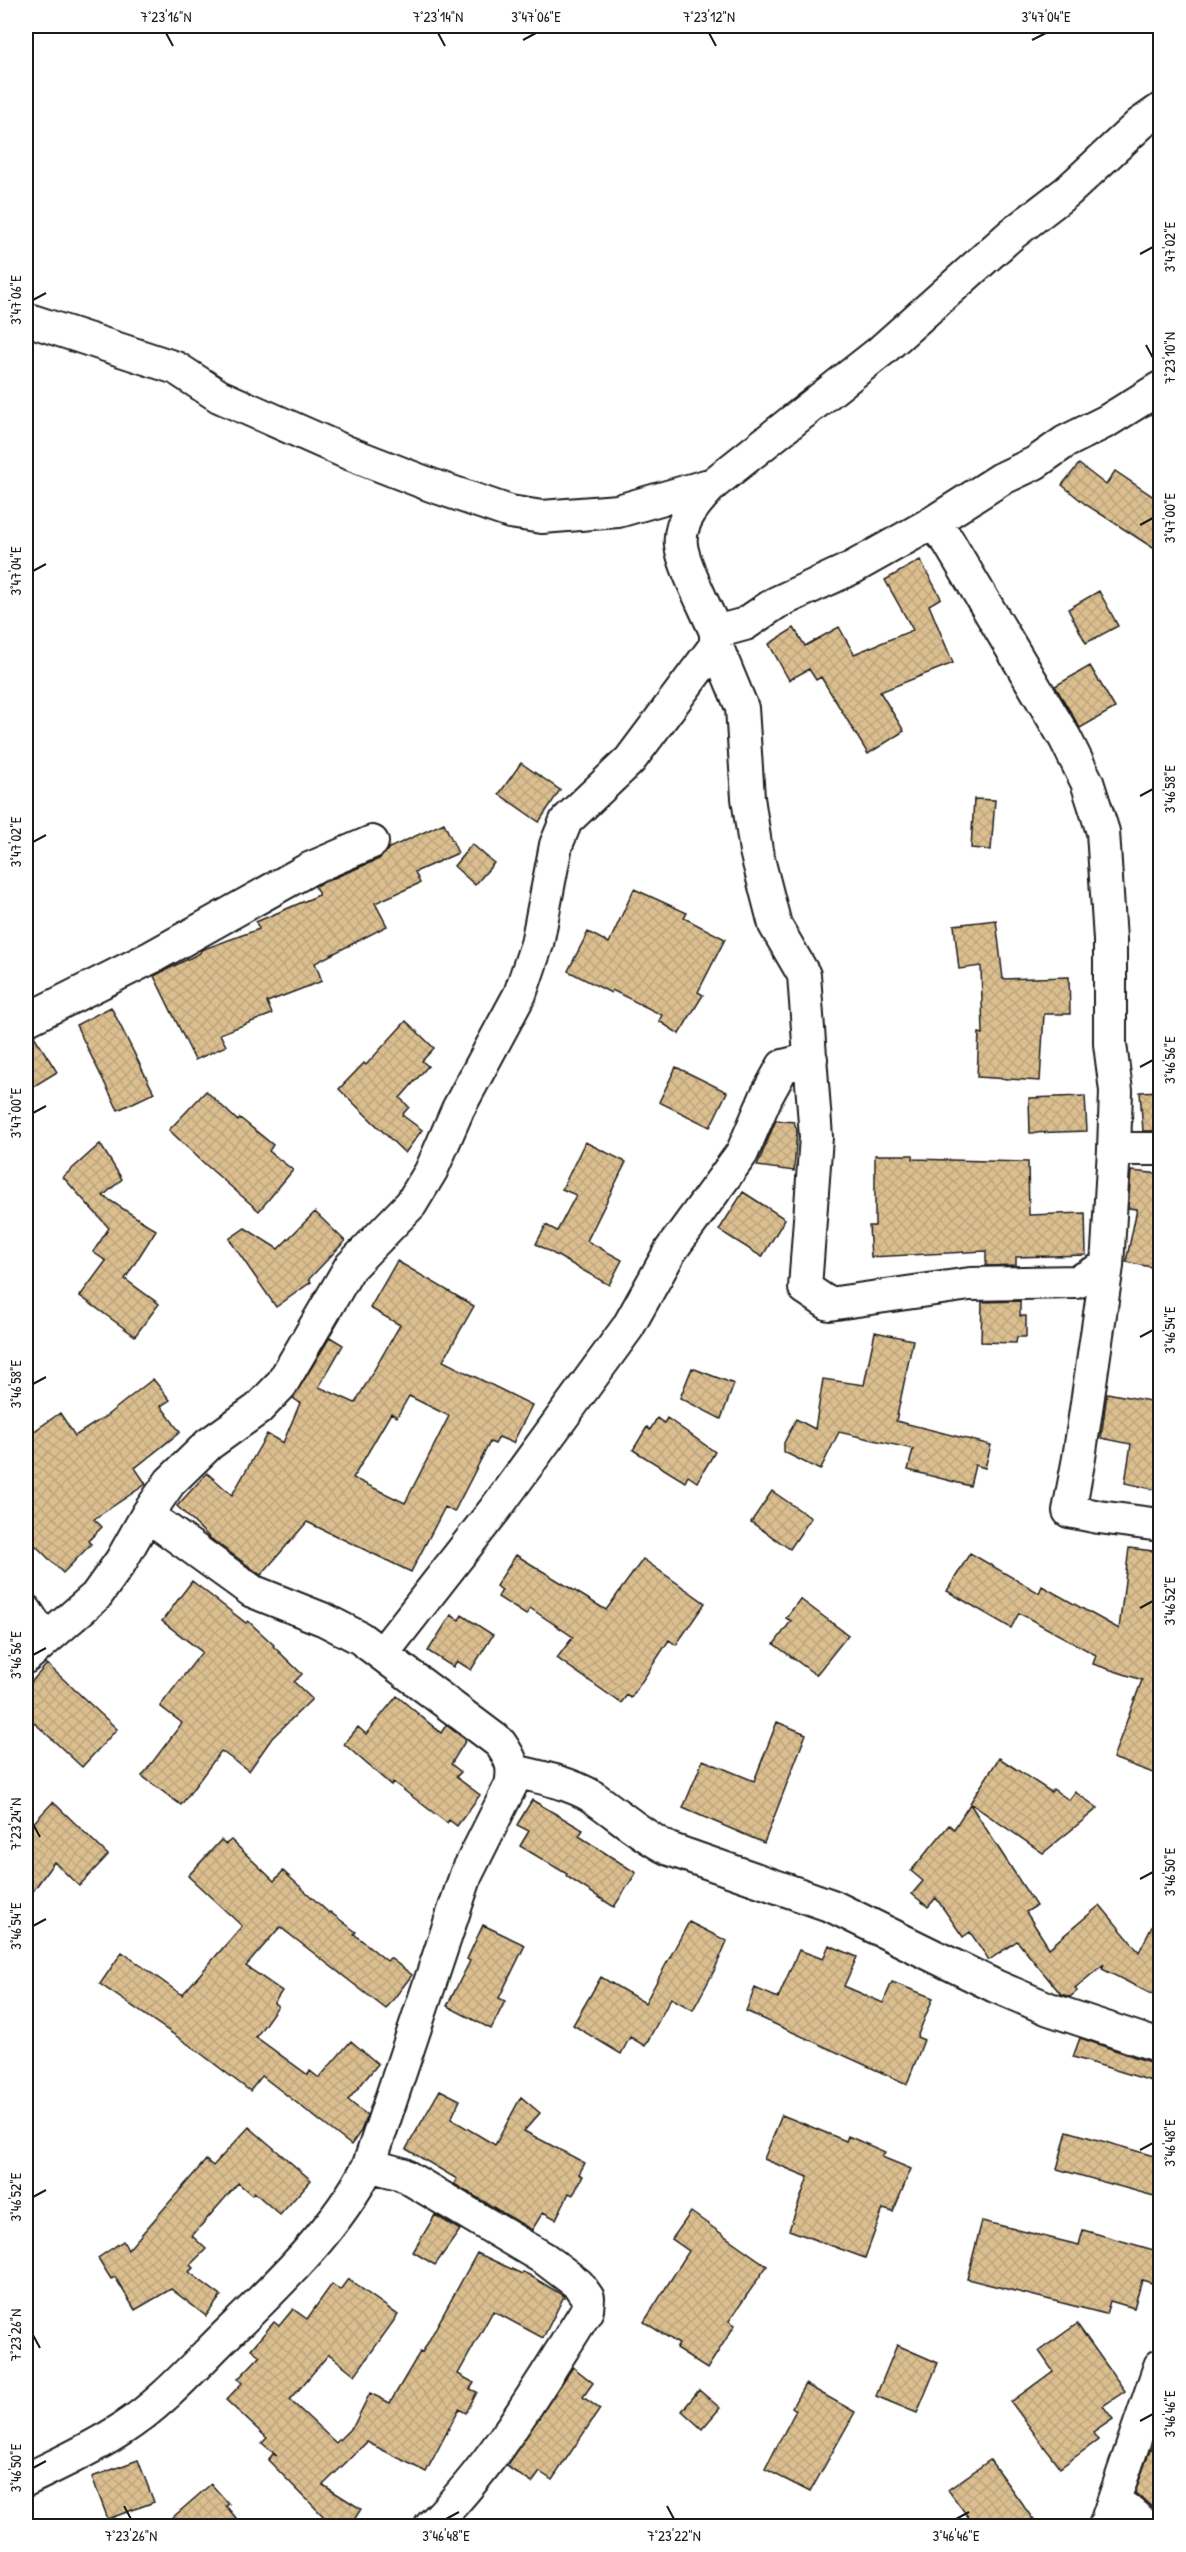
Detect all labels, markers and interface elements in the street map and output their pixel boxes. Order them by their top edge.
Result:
text: 7°23'16"N [140,6,192,27]
text: 7°23'14"N [413,6,463,27]
text: 3°47'06"E [511,6,561,27]
text: 7°23'12"N [683,6,735,27]
text: 3°47'04"E [1021,6,1071,27]
text: 3°47'02"E [1159,221,1180,272]
text: 3°47'06"E [5,275,26,325]
text: 7°23'10"N [1159,332,1180,384]
text: 3°47'00"E [1159,492,1180,543]
text: 3°47'04"E [5,546,26,596]
text: 3°46'58"E [1159,764,1180,813]
text: 3°47'02"E [5,816,26,867]
text: 3°46'56"E [1159,1036,1180,1084]
text: 3°47'00"E [5,1087,26,1138]
text: 3°46'54"E [1159,1306,1180,1354]
text: 3°46'58"E [5,1359,26,1408]
text: 3°46'52"E [1159,1576,1180,1625]
text: 3°46'56"E [5,1631,26,1679]
text: 7°23'24"N [5,1798,26,1850]
text: 3°46'50"E [1159,1847,1180,1896]
text: 3°46'54"E [5,1902,26,1950]
text: 3°46'48"E [1159,2119,1180,2167]
text: 3°46'52"E [5,2172,26,2221]
text: 7°23'26"N [5,2309,26,2361]
text: 3°46'46"E [1159,2390,1180,2438]
text: 3°46'50"E [5,2443,26,2492]
text: 7°23'26"N [105,2525,157,2546]
text: 3°46'48"E [422,2525,470,2546]
text: 7°23'22"N [647,2525,701,2546]
text: 3°46'46"E [932,2525,980,2546]

